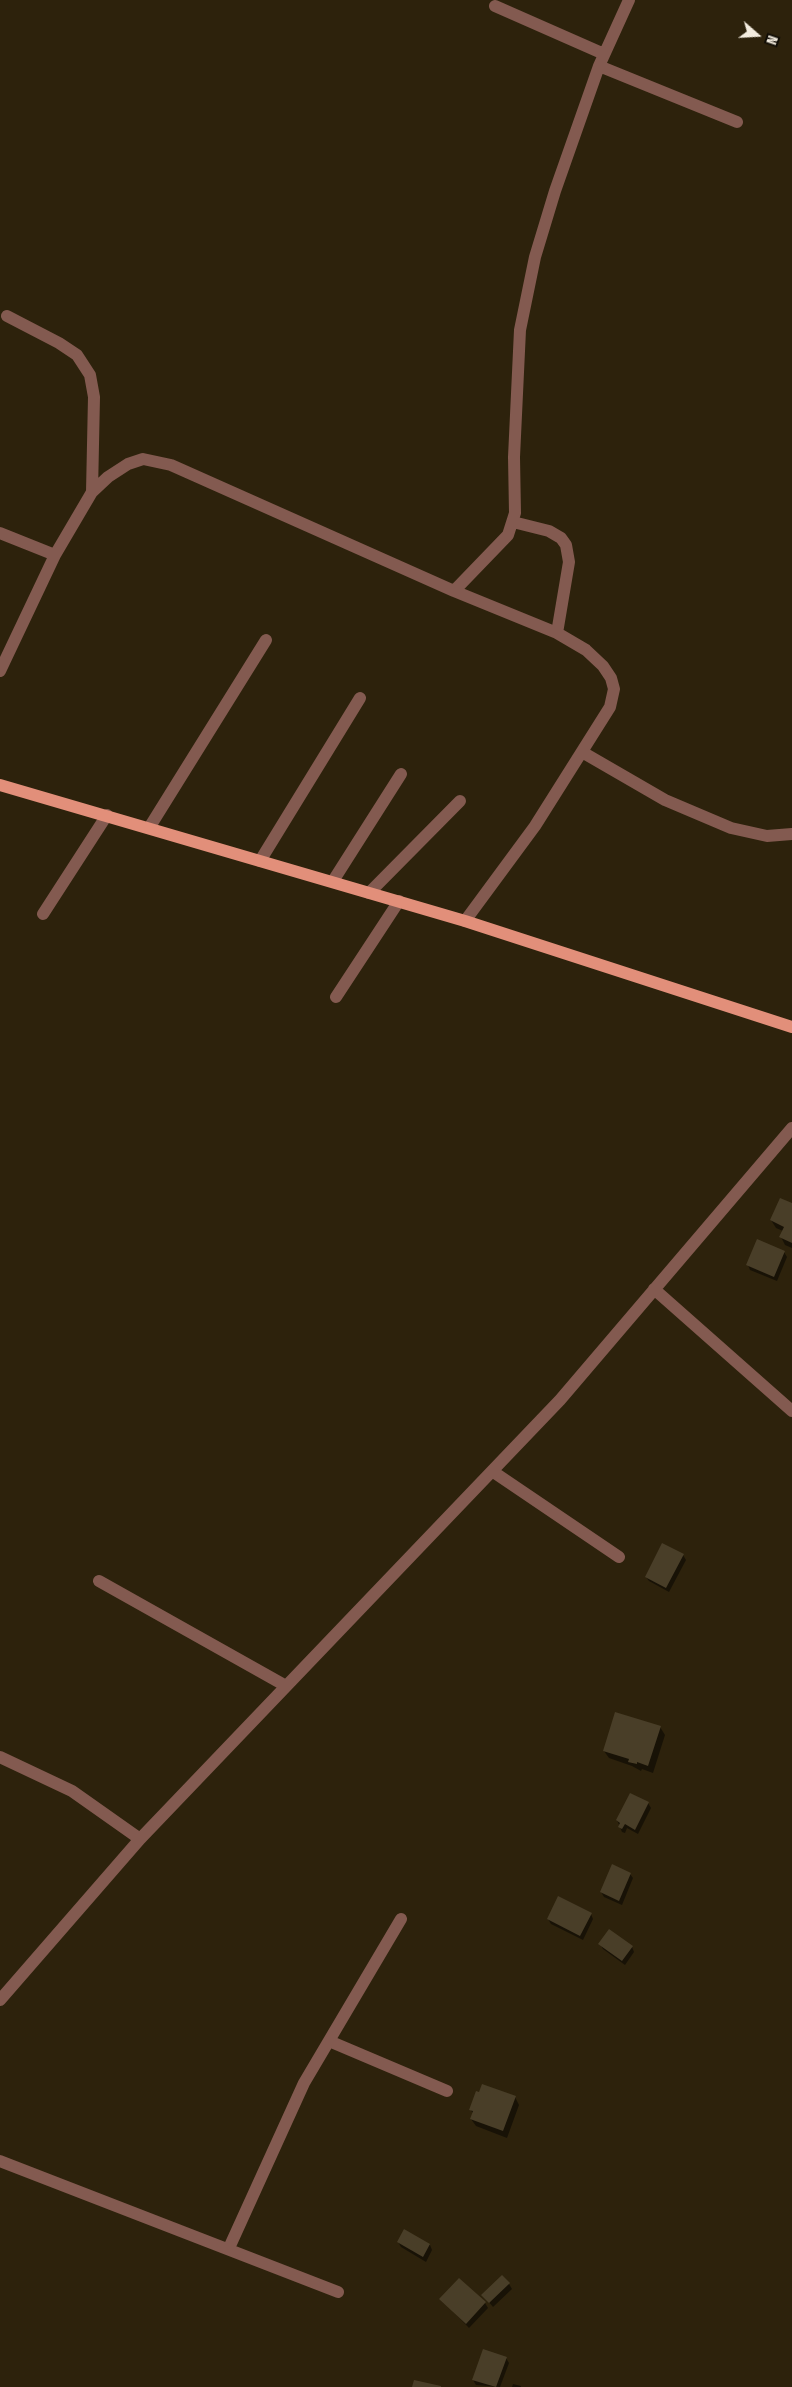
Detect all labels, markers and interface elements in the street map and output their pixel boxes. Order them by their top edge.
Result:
north arrow [732,10,782,60]
text: N [762,33,781,47]

